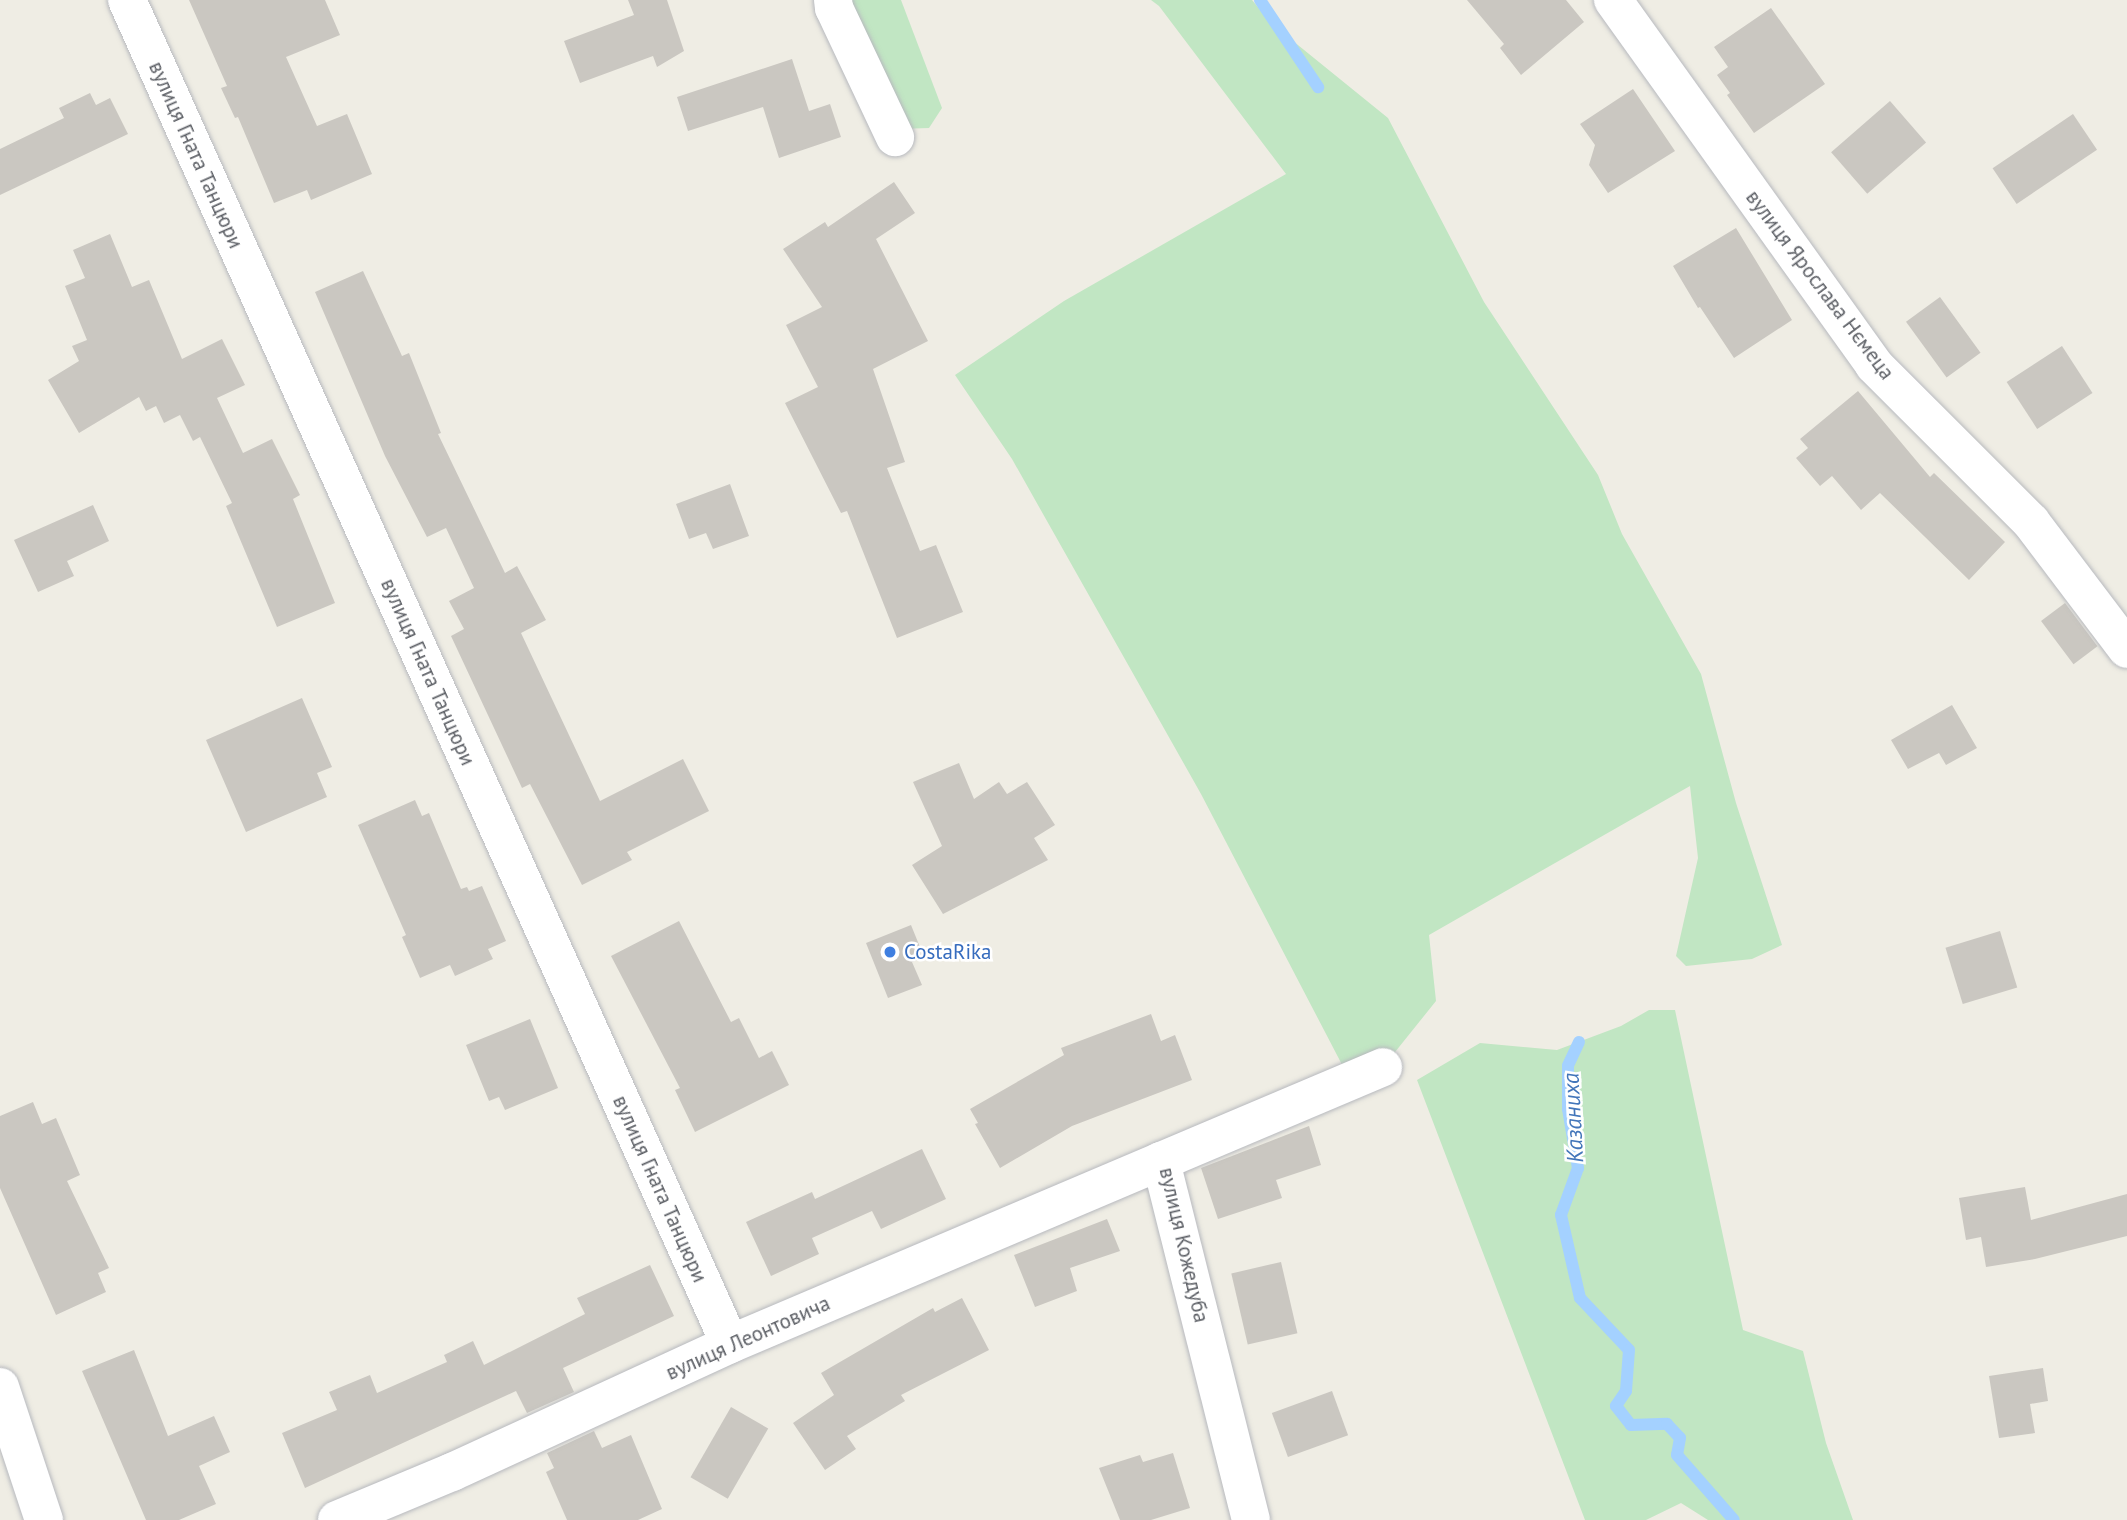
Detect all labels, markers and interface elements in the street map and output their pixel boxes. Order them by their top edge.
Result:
street label: вулиця Гната Танцюри [143,57,249,253]
street label: вулиця Ярослава Нємеца [1741,185,1899,385]
street label: вулиця Гната Танцюри [375,574,481,770]
place label: CostaRika [904,939,991,965]
marker: CostaRika [882,944,898,960]
water label: Казаниха [1557,1072,1589,1164]
street label: вулиця Гната Танцюри [607,1091,713,1287]
street label: вулиця Кожедуба [1154,1165,1214,1325]
street label: вулиця Леонтовича [662,1290,834,1386]

